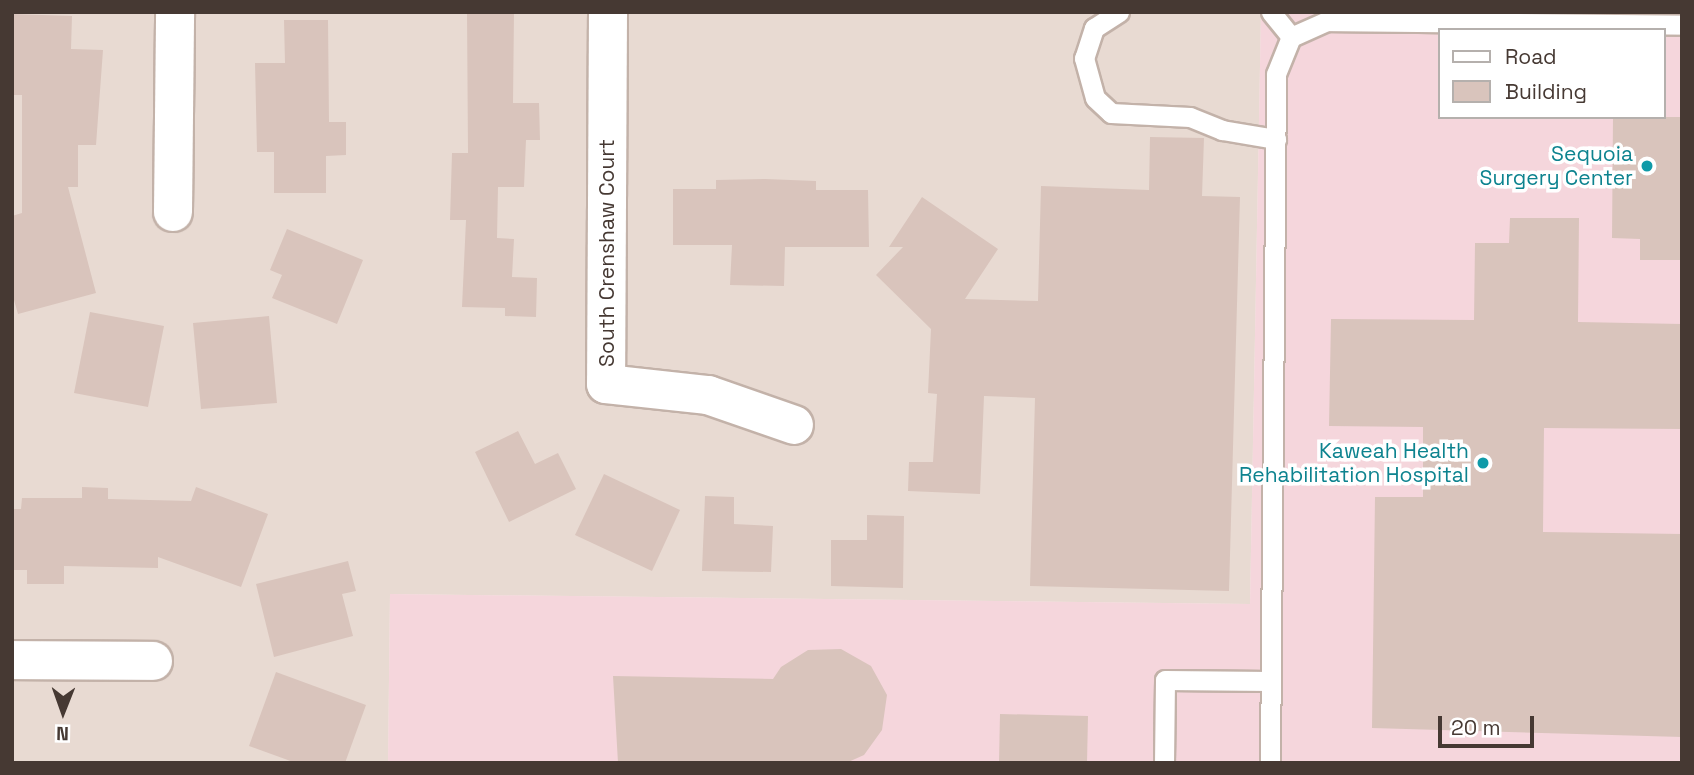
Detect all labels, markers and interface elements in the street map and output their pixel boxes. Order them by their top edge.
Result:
legend [1438,28,1666,119]
text: Road [1505,43,1557,70]
text: Building [1505,78,1587,105]
street label: South Crenshaw Court [594,139,620,367]
place label: Sequoia Surgery Center [1480,141,1633,191]
marker: Sequoia Surgery Center [1639,158,1655,174]
place label: Kaweah Health Rehabilitation Hospital [1239,438,1469,488]
marker: Kaweah Health Rehabilitation Hospital [1475,455,1491,471]
north arrow [28,677,98,747]
scale bar [1442,702,1538,746]
text: 20 m [1451,714,1501,741]
text: N [56,721,69,746]

